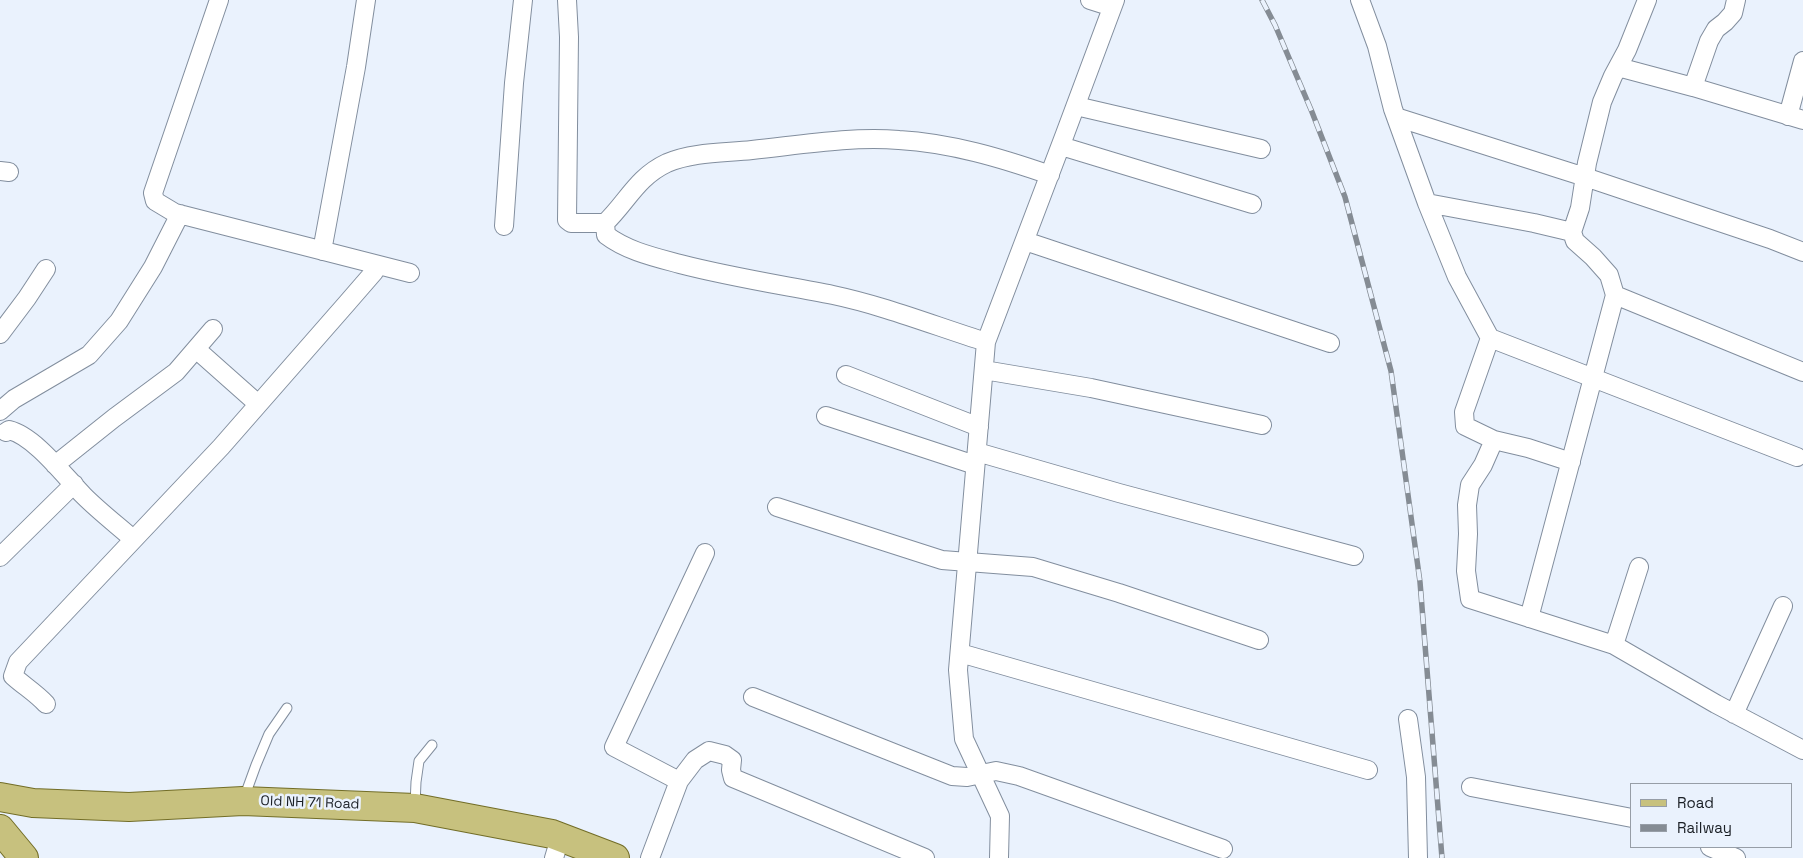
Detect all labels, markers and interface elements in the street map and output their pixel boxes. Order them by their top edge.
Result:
legend [1630,783,1793,848]
street label: Old NH 71 Road [260,793,360,813]
text: Road [1677,793,1714,812]
text: Railway [1677,818,1732,837]

